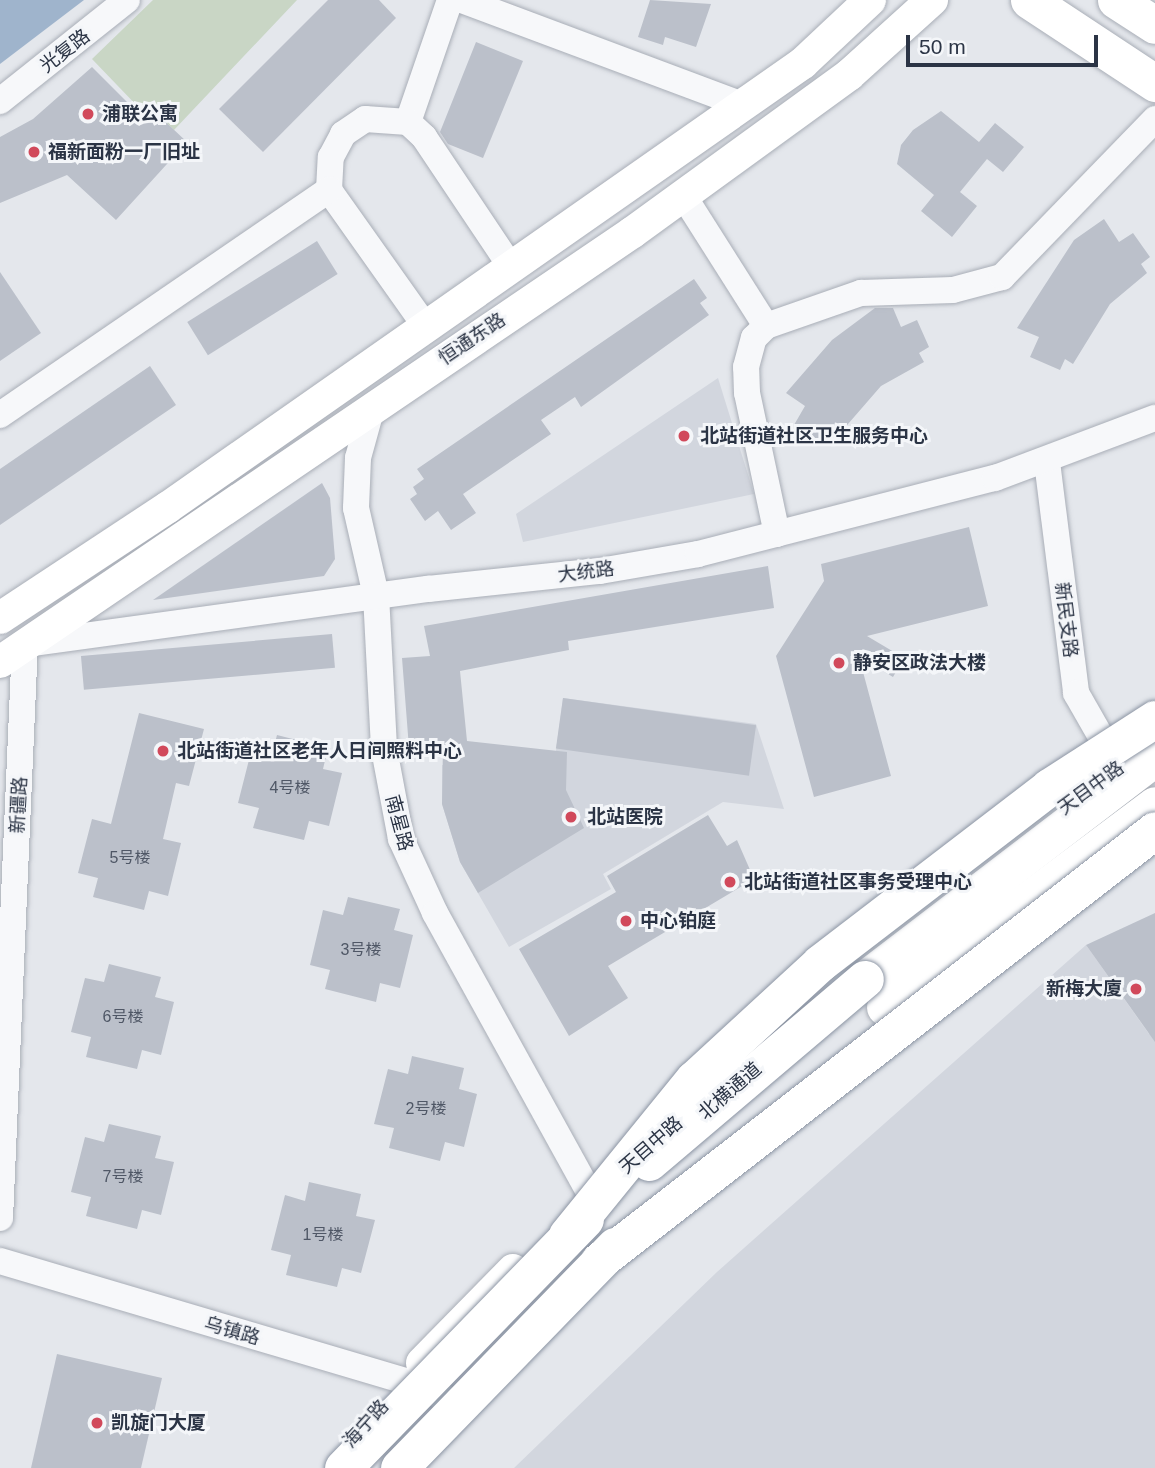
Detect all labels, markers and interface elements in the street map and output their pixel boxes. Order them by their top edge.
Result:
scale bar [910,21,1102,65]
street label: 光复路 [36,24,94,78]
text: 50 m [919,35,966,58]
place label: 浦联公寓 [102,103,178,125]
marker: 浦联公寓 [80,106,96,122]
place label: 福新面粉一厂旧址 [48,141,200,163]
marker: 福新面粉一厂旧址 [26,144,42,160]
street label: 恒通东路 [434,308,510,370]
place label: 北站街道社区卫生服务中心 [700,425,928,447]
marker: 北站街道社区卫生服务中心 [674,426,694,446]
street label: 大统路 [556,557,616,587]
street label: 新民支路 [1050,581,1082,659]
place label: 静安区政法大楼 [853,652,986,674]
marker: 静安区政法大楼 [831,655,847,671]
place label: 北站街道社区老年人日间照料中心 [177,740,462,762]
marker: 北站街道社区老年人日间照料中心 [155,743,171,759]
street label: 天目中路 [1054,756,1128,820]
street label: 新疆路 [6,776,32,834]
house number: 4号楼 [270,778,310,798]
street label: 南星路 [381,793,417,853]
place label: 北站医院 [587,806,663,828]
marker: 北站医院 [561,807,581,827]
house number: 5号楼 [110,848,150,868]
place label: 北站街道社区事务受理中心 [744,871,972,893]
marker: 北站街道社区事务受理中心 [722,874,738,890]
place label: 中心铂庭 [640,910,716,932]
marker: 中心铂庭 [618,913,634,929]
house number: 3号楼 [341,940,381,960]
place label: 新梅大廈 [1046,978,1122,1000]
marker: 新梅大廈 [1128,981,1144,997]
house number: 6号楼 [103,1007,143,1027]
street label: 北横通道 [694,1057,766,1125]
house number: 2号楼 [406,1099,446,1119]
street label: 天目中路 [615,1111,687,1179]
house number: 7号楼 [103,1167,143,1187]
house number: 1号楼 [303,1225,343,1245]
street label: 乌镇路 [201,1312,263,1350]
street label: 海宁路 [338,1395,394,1453]
place label: 凯旋门大厦 [111,1412,206,1434]
marker: 凯旋门大厦 [89,1415,105,1431]

